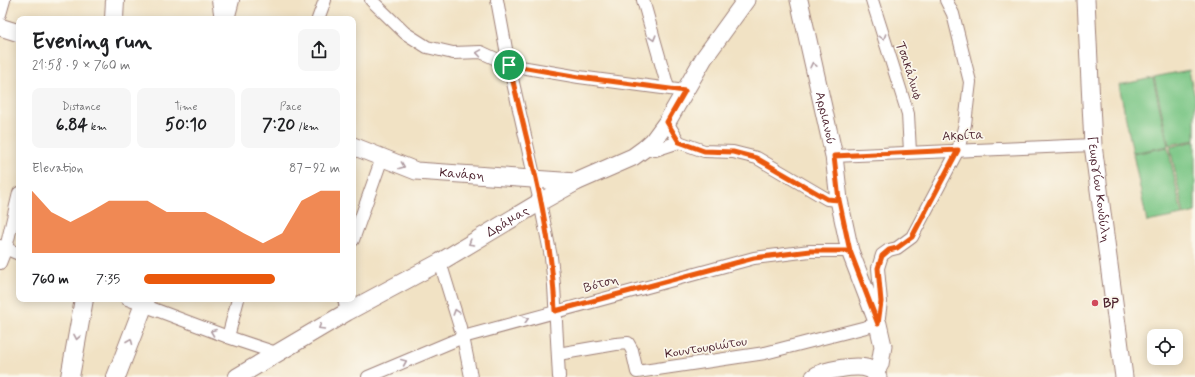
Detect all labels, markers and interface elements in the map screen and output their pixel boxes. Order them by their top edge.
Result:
text: Evening run [32,28,152,56]
button: share [298,29,340,71]
one-way arrow [879,33,887,40]
one-way arrow [648,34,657,41]
street label: Τσακάλωφ [892,40,926,102]
pin [492,48,526,82]
one-way arrow [476,49,482,58]
icon: arrive [498,54,520,76]
text: 21:58 · 9 × 760 m [32,57,130,74]
one-way arrow [810,62,818,68]
street label: Αρριανού [811,90,840,146]
text: Distance [62,100,101,114]
text: Time [174,100,198,114]
text: Pace [280,100,302,114]
text: 6.84 [56,114,88,136]
text: 50:10 [165,114,207,136]
text: 7:20 [262,114,295,136]
text: km [88,120,107,134]
text: /km [295,120,319,134]
street label: Ακρίτα [942,127,984,145]
street label: Γεωργίου Κονδύλη [1084,136,1114,244]
text: Elevation [32,160,83,177]
text: 87–92 m [289,160,340,177]
one-way arrow [399,161,406,169]
street label: Κανάρη [439,164,485,184]
street label: Δράμας [483,202,532,241]
one-way arrow [468,239,475,246]
text: 760 m [32,271,69,288]
text: 7:35 [96,271,120,288]
street label: Βότση [582,271,620,297]
place label: BP [1103,295,1119,312]
marker: BP [1090,298,1100,308]
one-way arrow [452,309,461,316]
one-way arrow [523,315,530,324]
one-way arrow [318,323,325,330]
one-way arrow [209,328,216,336]
map controls [1147,329,1183,365]
button: locate [1147,329,1183,365]
street label: Κουντουριώτου [664,333,748,363]
one-way arrow [73,334,82,340]
one-way arrow [125,337,133,344]
one-way arrow [399,359,407,367]

